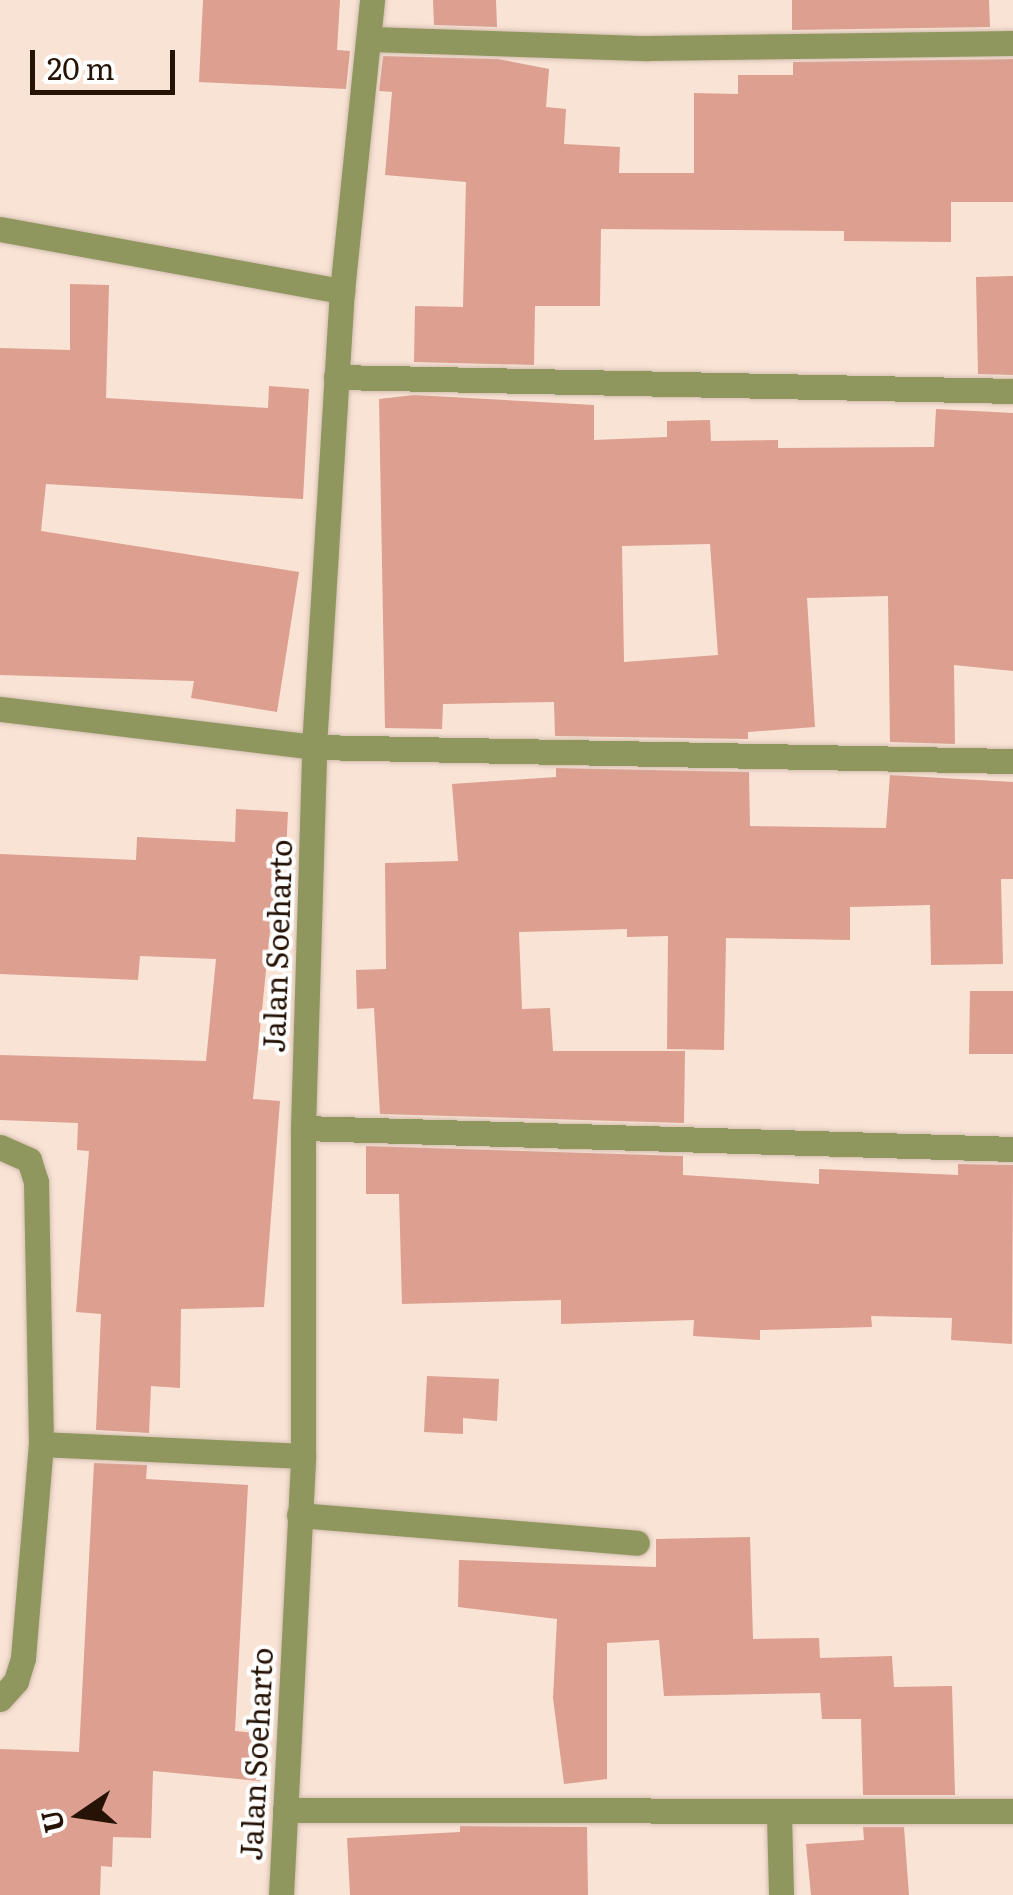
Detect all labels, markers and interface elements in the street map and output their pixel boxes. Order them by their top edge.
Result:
scale bar [35,30,180,92]
text: 20 m [47,45,115,89]
street label: Jalan Soeharto [254,839,298,1053]
street label: Jalan Soeharto [231,1646,279,1862]
north arrow [30,1765,130,1865]
text: U [28,1806,74,1837]

